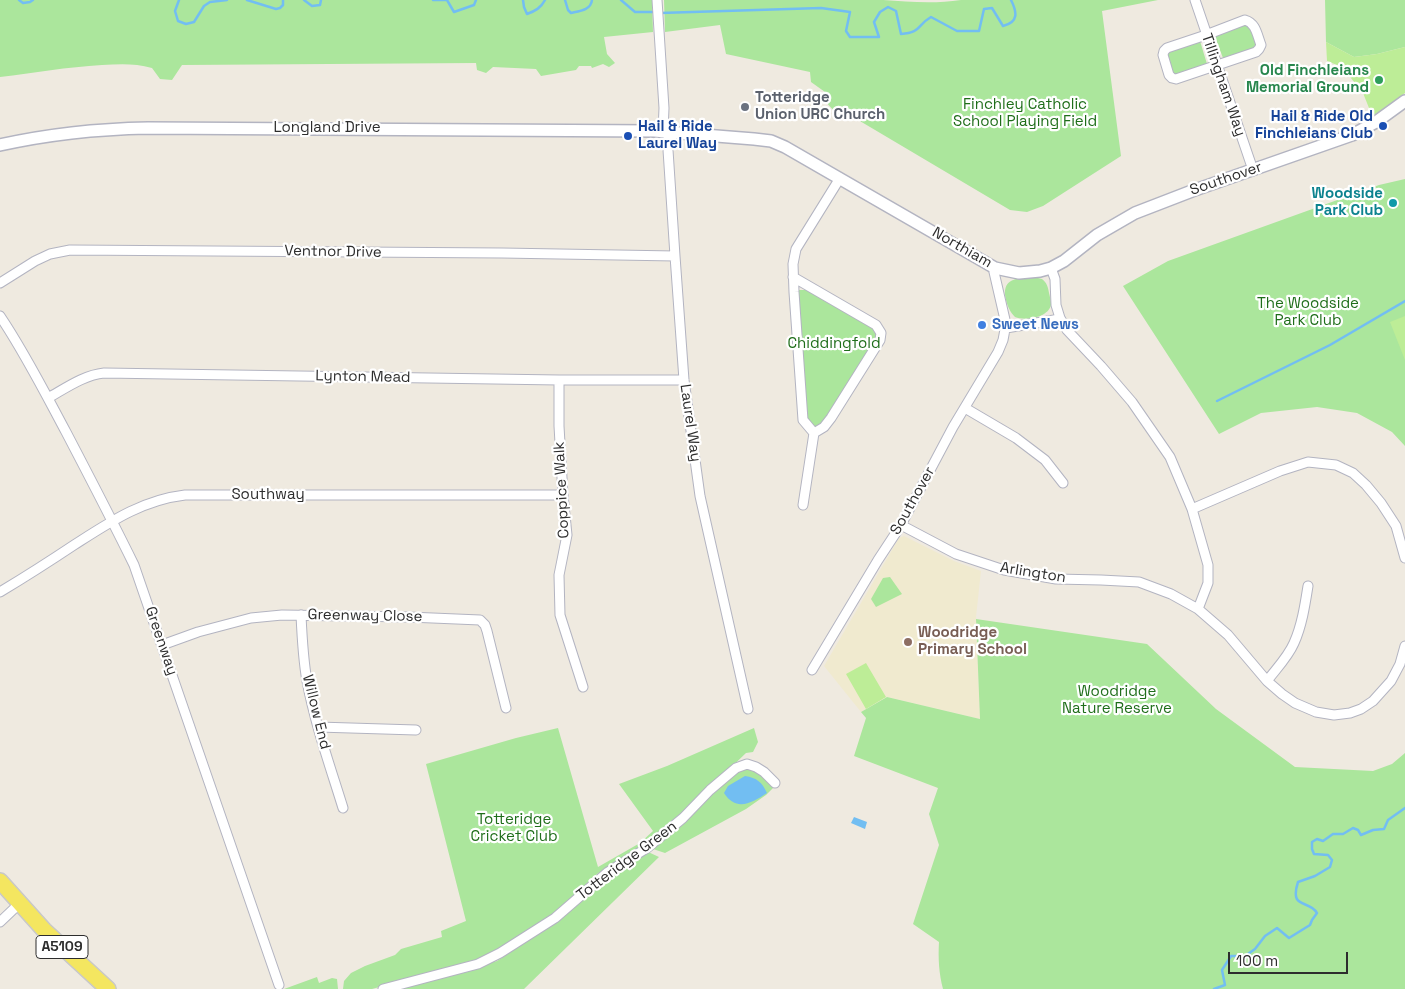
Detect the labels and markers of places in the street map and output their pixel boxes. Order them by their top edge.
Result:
place label: Old Finchleians Memorial Ground [1246,62,1369,97]
marker: Old Finchleians Memorial Ground [1373,74,1385,86]
place label: Totteridge Union URC Church [755,89,885,124]
marker: Totteridge Union URC Church [739,101,751,113]
place label: Hail & Ride Old Finchleians Club [1255,108,1373,143]
place label: Hail & Ride Laurel Way [638,118,717,153]
marker: Hail & Ride Old Finchleians Club [1377,120,1389,132]
marker: Hail & Ride Laurel Way [622,130,634,142]
place label: Woodside Park Club [1312,185,1383,220]
marker: Woodside Park Club [1387,197,1399,209]
place label: Sweet News [992,316,1079,334]
marker: Sweet News [976,319,988,331]
place label: Woodridge Primary School [918,624,1027,659]
marker: Woodridge Primary School [902,636,914,648]

